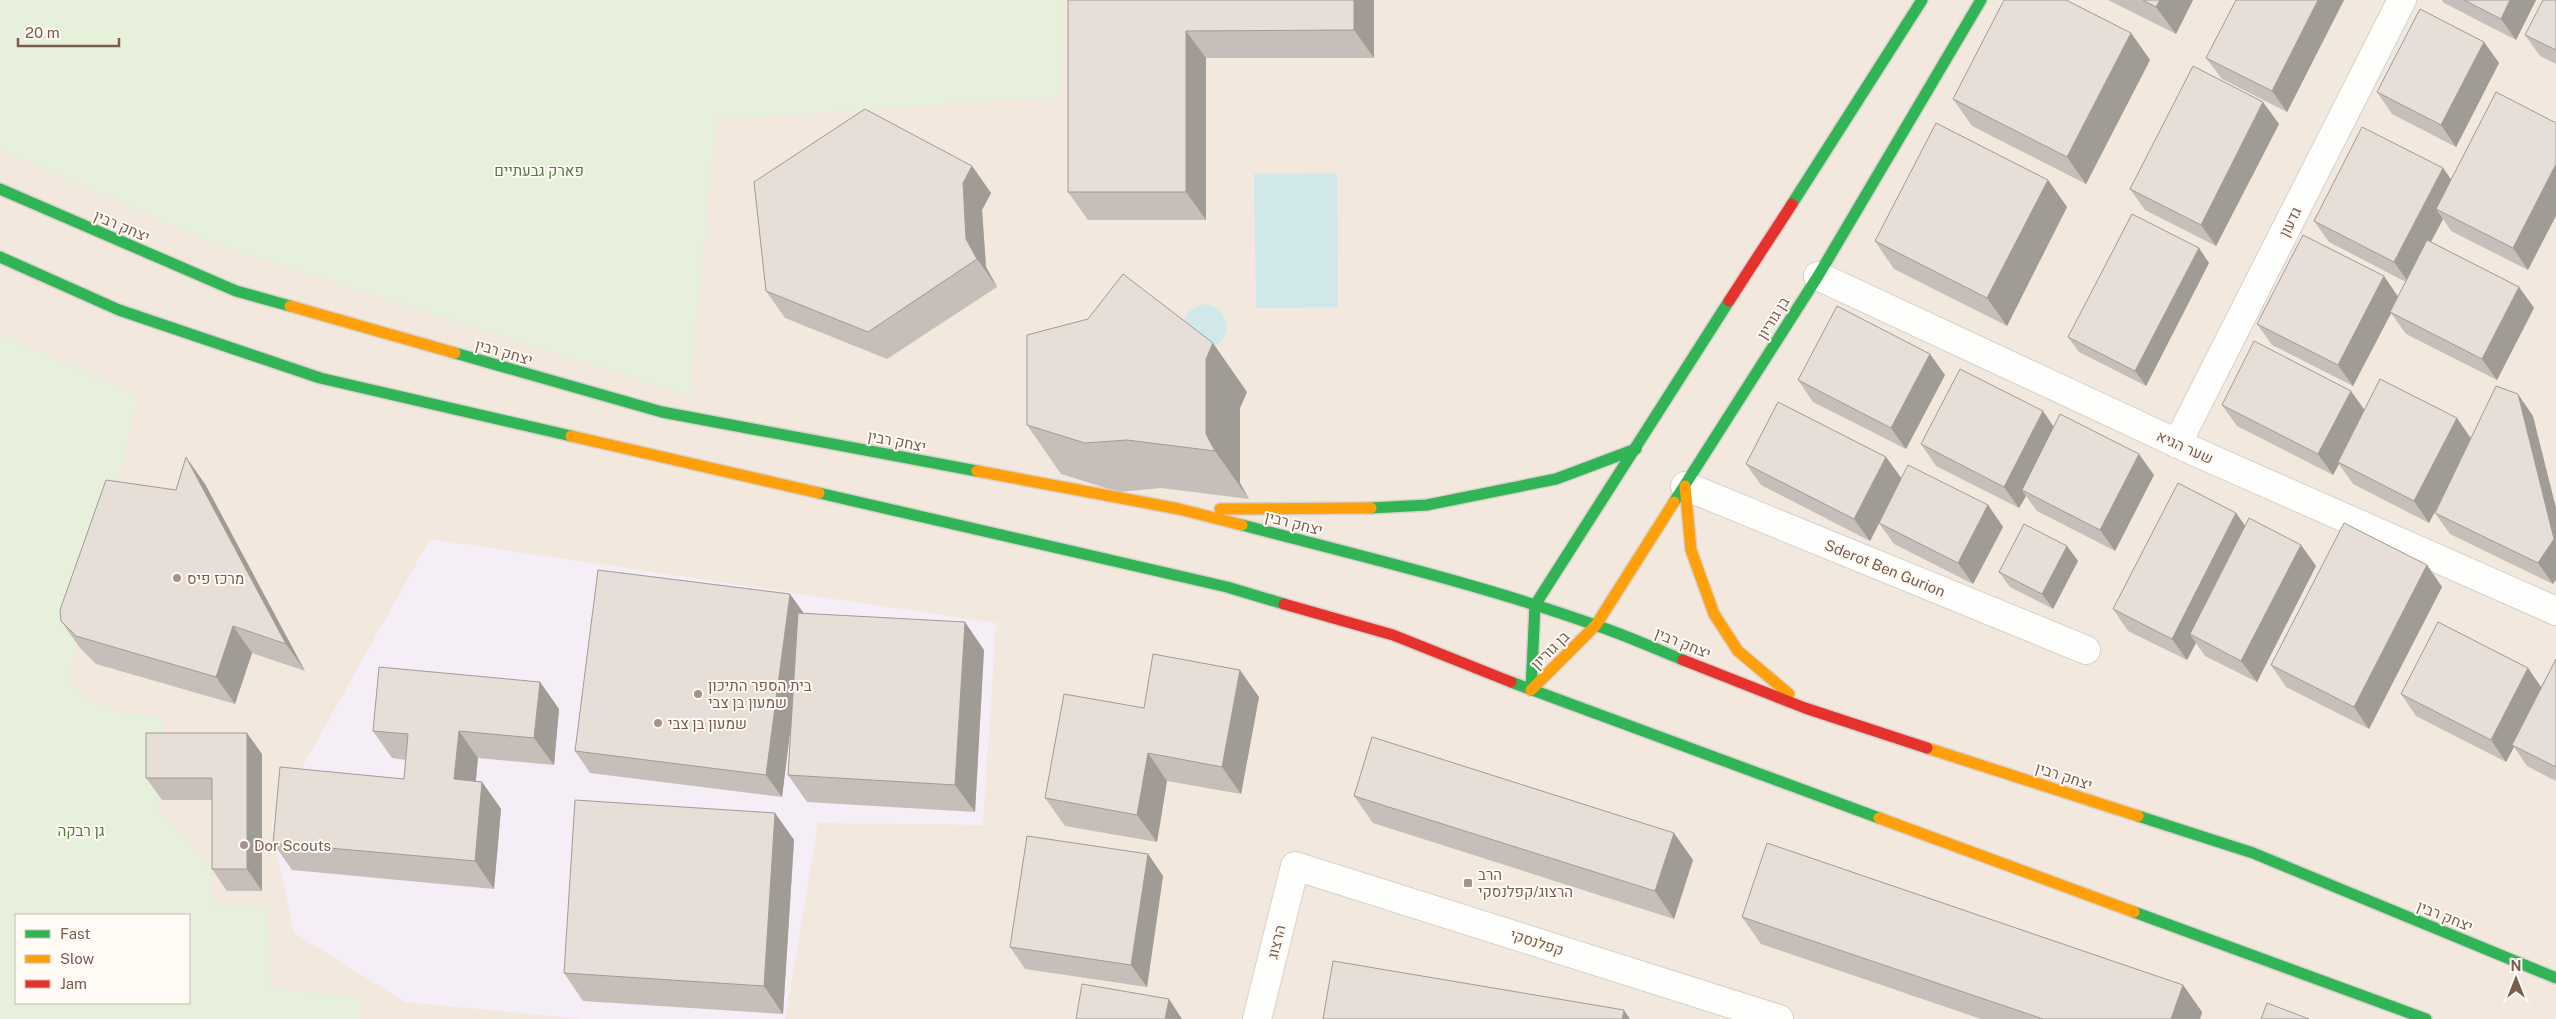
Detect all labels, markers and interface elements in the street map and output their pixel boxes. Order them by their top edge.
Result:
scale bar [18,15,119,47]
text: 20 m [25,24,60,41]
park label: פארק גבעתיים [494,162,584,179]
street label: גדעון [2275,204,2305,240]
street label: יצחק רבין [92,207,152,245]
street label: בן גוריון [1753,294,1793,342]
street label: יצחק רבין [473,336,535,368]
street label: יצחק רבין [866,427,928,455]
street label: שער הגיא [2154,427,2216,467]
street label: יצחק רבין [1263,508,1325,538]
street label: Sderot Ben Gurion [1822,536,1948,600]
place label: מרכז פיס [187,570,244,587]
marker: מרכז פיס [171,572,183,584]
street label: יצחק רבין [1653,624,1713,662]
street label: בן גוריון [1527,627,1573,673]
place label: בית הספר התיכון שמעון בן צבי [708,677,812,711]
marker: בית הספר התיכון שמעון בן צבי [692,688,704,700]
place label: שמעון בן צבי [668,715,747,732]
marker: שמעון בן צבי [652,717,664,729]
street label: יצחק רבין [2033,759,2095,793]
park label: גן רבקה [57,822,105,839]
place label: Dor Scouts [254,837,331,854]
marker: Dor Scouts [238,839,250,851]
place label: הרב הרצוג/קפלנסקי [1478,866,1573,900]
marker: הרב הרצוג/קפלנסקי [1462,877,1474,889]
street label: יצחק רבין [2415,897,2475,935]
legend [15,914,190,1004]
street label: הרצוג [1264,923,1288,961]
text: Fast [60,925,90,942]
street label: קפלנסקי [1508,925,1566,959]
text: Slow [60,950,95,967]
north arrow [2491,954,2541,1004]
text: N [2511,958,2521,974]
text: Jam [60,975,87,992]

